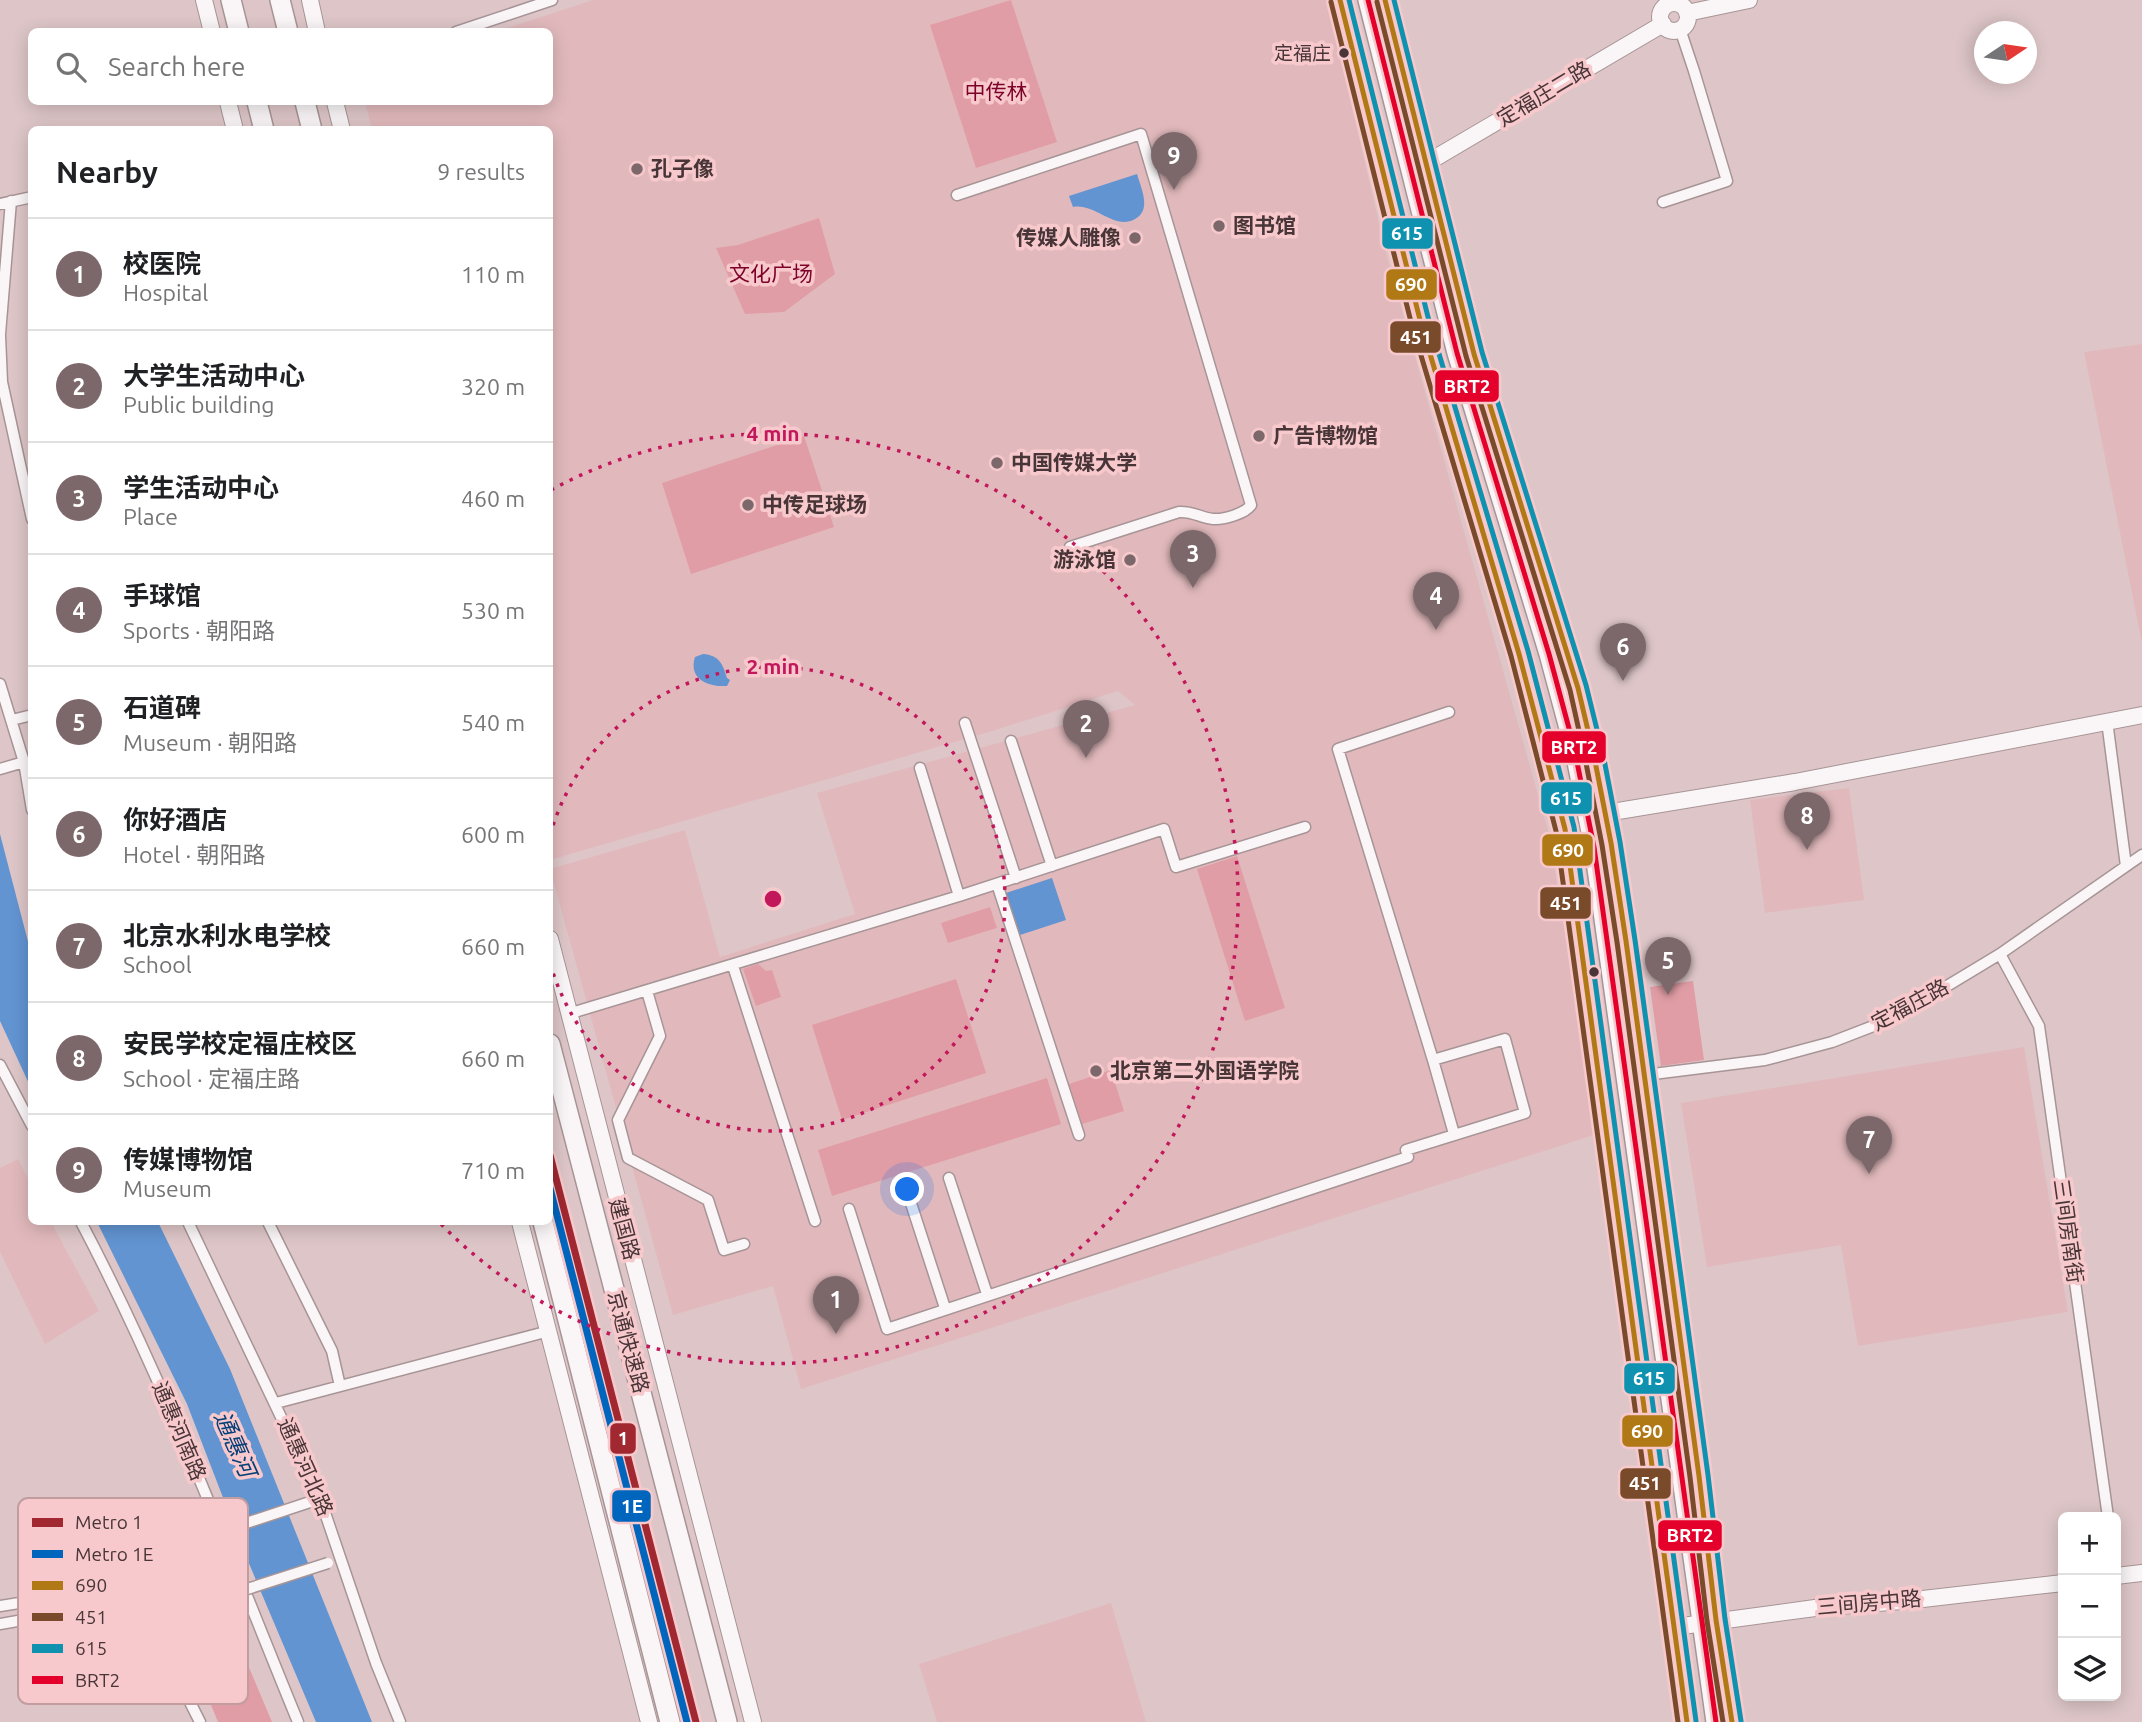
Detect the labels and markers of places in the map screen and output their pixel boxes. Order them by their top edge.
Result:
place label: 定福庄 [1274,42,1331,64]
marker: 定福庄 [1337,46,1351,60]
pin: 9 [1151,132,1197,190]
place label: 孔子像 [651,156,714,180]
marker: 孔子像 [629,161,645,177]
place label: 图书馆 [1233,213,1296,237]
marker: 图书馆 [1211,218,1227,234]
place label: 传媒人雕像 [1016,225,1121,249]
marker: 传媒人雕像 [1127,230,1143,246]
place label: 广告博物馆 [1273,423,1378,447]
marker: 广告博物馆 [1251,428,1267,444]
place label: 中国传媒大学 [1011,450,1137,474]
marker: 中国传媒大学 [989,455,1005,471]
place label: 中传足球场 [762,492,867,516]
marker: 中传足球场 [740,497,756,513]
pin: 3 [1170,530,1216,588]
place label: 游泳馆 [1053,547,1116,571]
marker: 游泳馆 [1122,552,1138,568]
pin: 4 [1413,572,1459,630]
pin: 6 [1600,623,1646,681]
pin: 2 [1063,700,1109,758]
pin: 8 [1784,792,1830,850]
centre of rings [761,887,785,911]
pin: 5 [1645,937,1691,995]
unlabelled marker [1587,965,1601,979]
place label: 北京第二外国语学院 [1110,1058,1299,1082]
marker: 北京第二外国语学院 [1088,1063,1104,1079]
pin: 7 [1846,1116,1892,1174]
pin: 1 [813,1276,859,1334]

